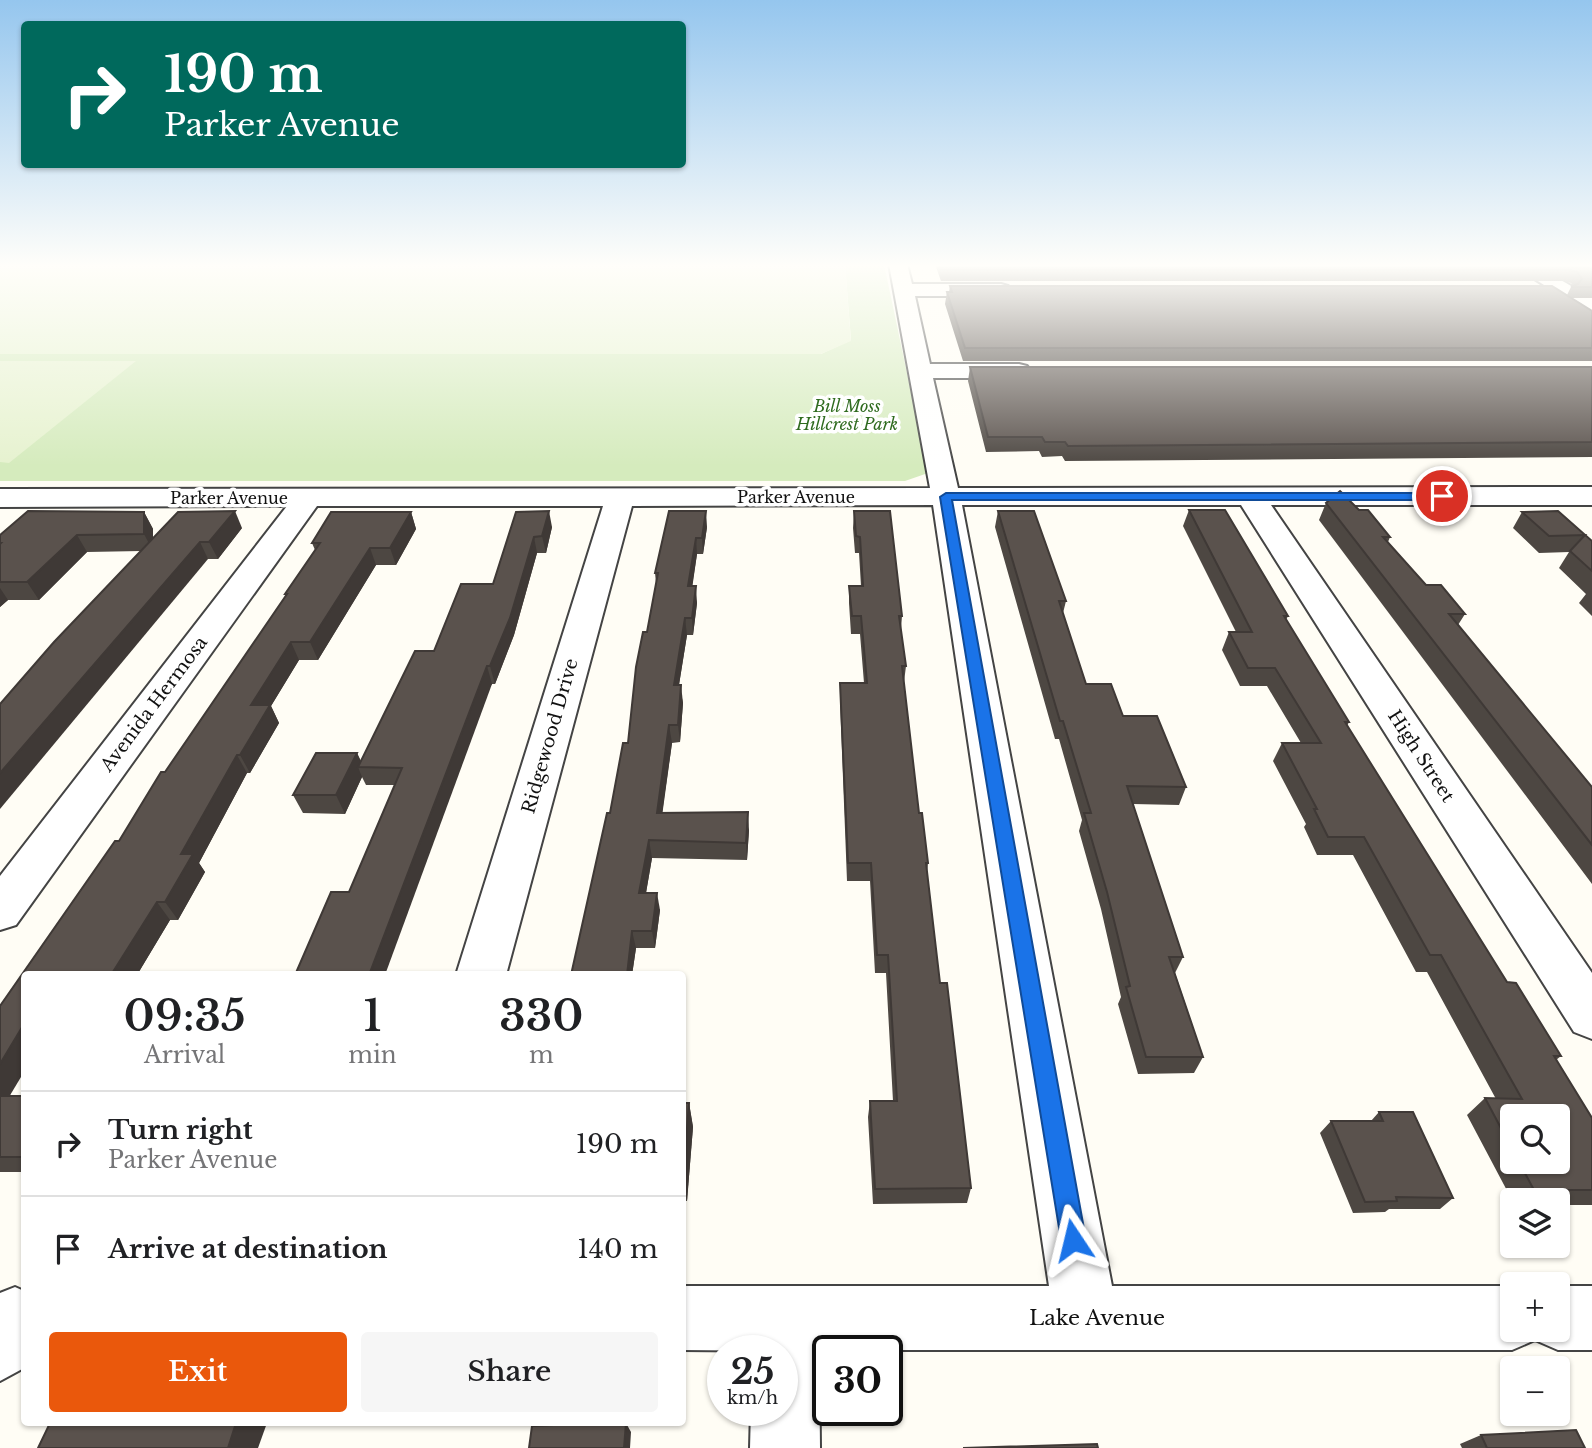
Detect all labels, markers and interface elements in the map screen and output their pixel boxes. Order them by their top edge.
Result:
text: 190 m [164,44,323,105]
icon: right [49,49,140,140]
text: Parker Avenue [164,105,400,145]
park label: Bill Moss Hillcrest Park [795,396,898,434]
pin [1412,466,1472,526]
icon: arrive [1423,477,1461,515]
street label: Parker Avenue [737,487,855,507]
street label: Parker Avenue [170,488,288,508]
street label: Avenida Hermosa [95,632,212,777]
street label: Ridgewood Drive [517,656,583,816]
street label: High Street [1383,706,1459,806]
text: 09:35 [124,990,246,1042]
text: 1 [363,990,382,1042]
text: 330 [499,990,583,1042]
text: Arrival [144,1041,225,1069]
text: min [348,1041,397,1069]
text: m [529,1041,554,1069]
map controls [1500,1104,1570,1426]
button: search [1500,1104,1570,1174]
text: Turn right [108,1114,253,1146]
icon: right [49,1125,87,1163]
text: 190 m [576,1128,658,1160]
text: Parker Avenue [108,1146,277,1174]
button: layers [1500,1188,1570,1258]
position arrow [1036,1203,1110,1277]
icon: arrive [49,1230,87,1268]
text: Arrive at destination [108,1233,388,1265]
text: 140 m [577,1233,658,1265]
button: + [1500,1272,1570,1342]
street label: Lake Avenue [1029,1305,1165,1331]
button: Exit [49,1332,347,1412]
button: Share [361,1332,658,1412]
speed limit sign: 30 [812,1335,903,1426]
text: 25 [731,1350,774,1393]
button: − [1500,1356,1570,1426]
text: km/h [727,1387,778,1409]

